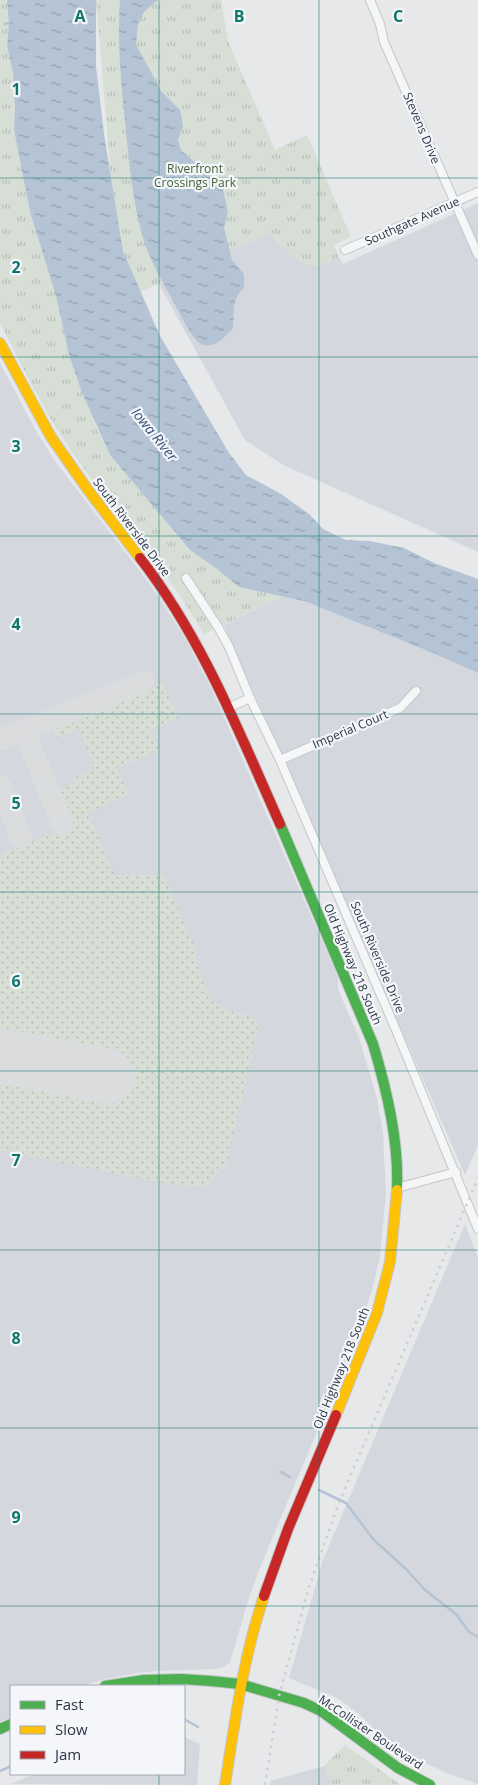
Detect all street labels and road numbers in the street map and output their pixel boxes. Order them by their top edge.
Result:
street label: Stevens Drive [399,90,445,166]
street label: Southgate Avenue [362,192,462,249]
street label: South Riverside Drive [89,474,175,580]
street label: Imperial Court [310,705,390,753]
street label: South Riverside Drive [347,899,409,1015]
street label: Old Highway 218 South [320,901,386,1027]
street label: Old Highway 218 South [309,1304,373,1432]
street label: McCollister Boulevard [316,1691,426,1773]

